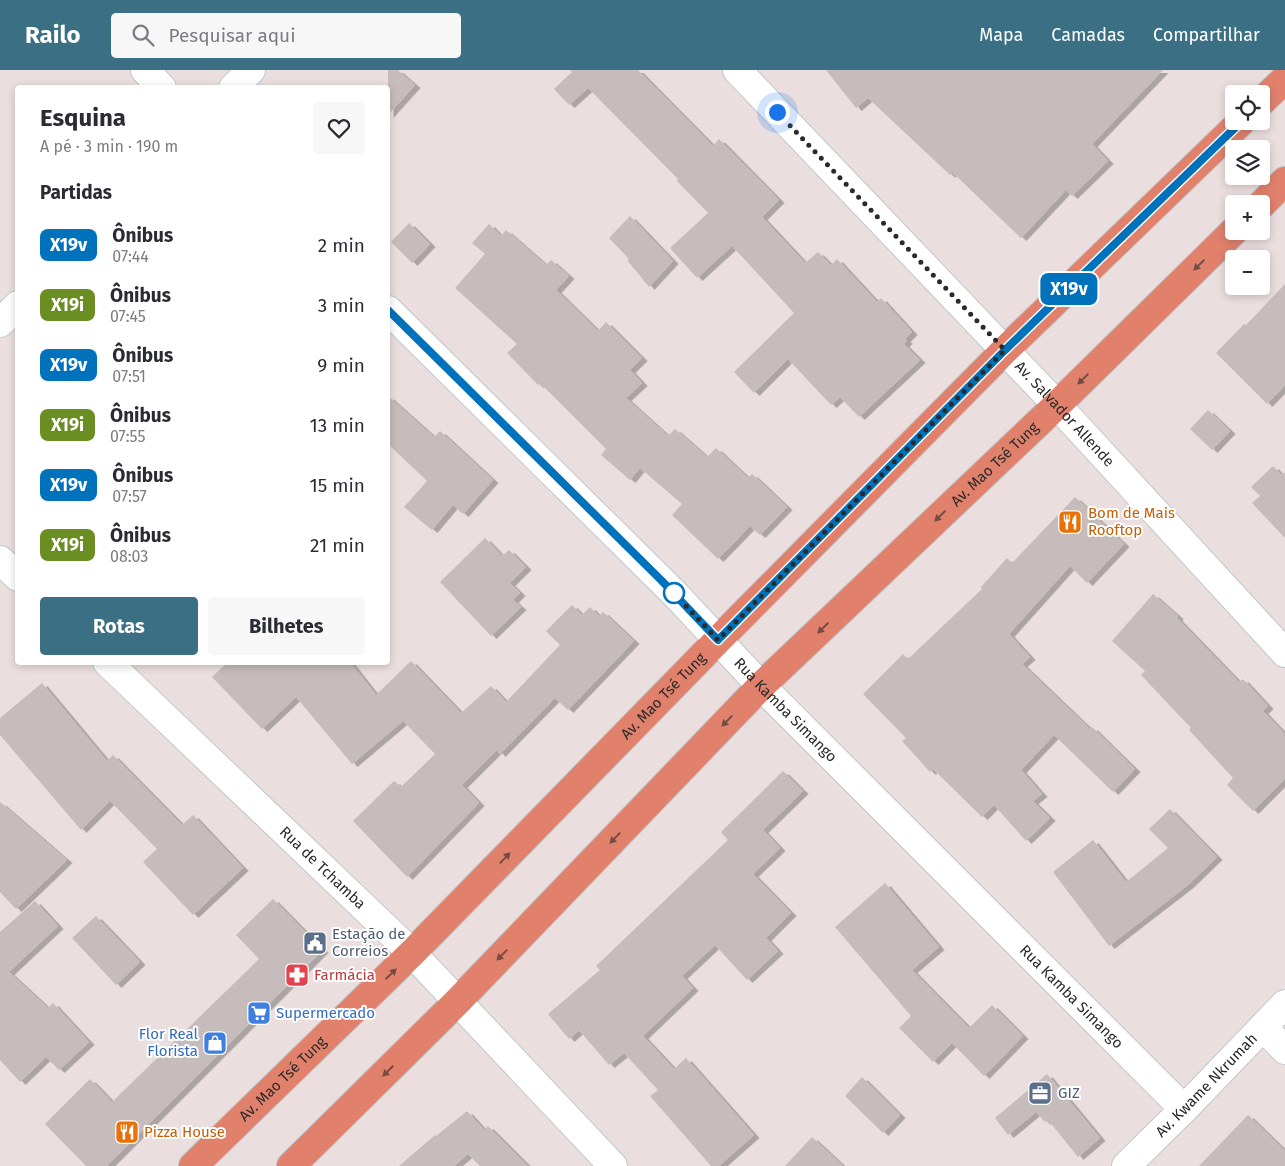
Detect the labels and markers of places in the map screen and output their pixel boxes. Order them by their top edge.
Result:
place label: Bom de Mais Rooftop [1088,504,1175,539]
restaurant icon: Bom de Mais Rooftop [1057,509,1083,535]
unlabelled marker [663,582,685,604]
place label: Estação de Correios [332,925,406,960]
public building icon: Estação de Correios [302,930,328,956]
pharmacy icon: Farmácia [284,962,310,988]
place label: Farmácia [314,966,375,984]
supermarket icon: Supermercado [246,1000,272,1026]
place label: Supermercado [276,1004,375,1022]
place label: Flor Real Florista [139,1025,199,1060]
shop icon: Flor Real Florista [202,1030,228,1056]
office icon: GIZ [1027,1080,1053,1106]
place label: GIZ [1058,1084,1080,1102]
restaurant icon: Pizza House [114,1119,140,1145]
place label: Pizza House [144,1123,225,1141]

